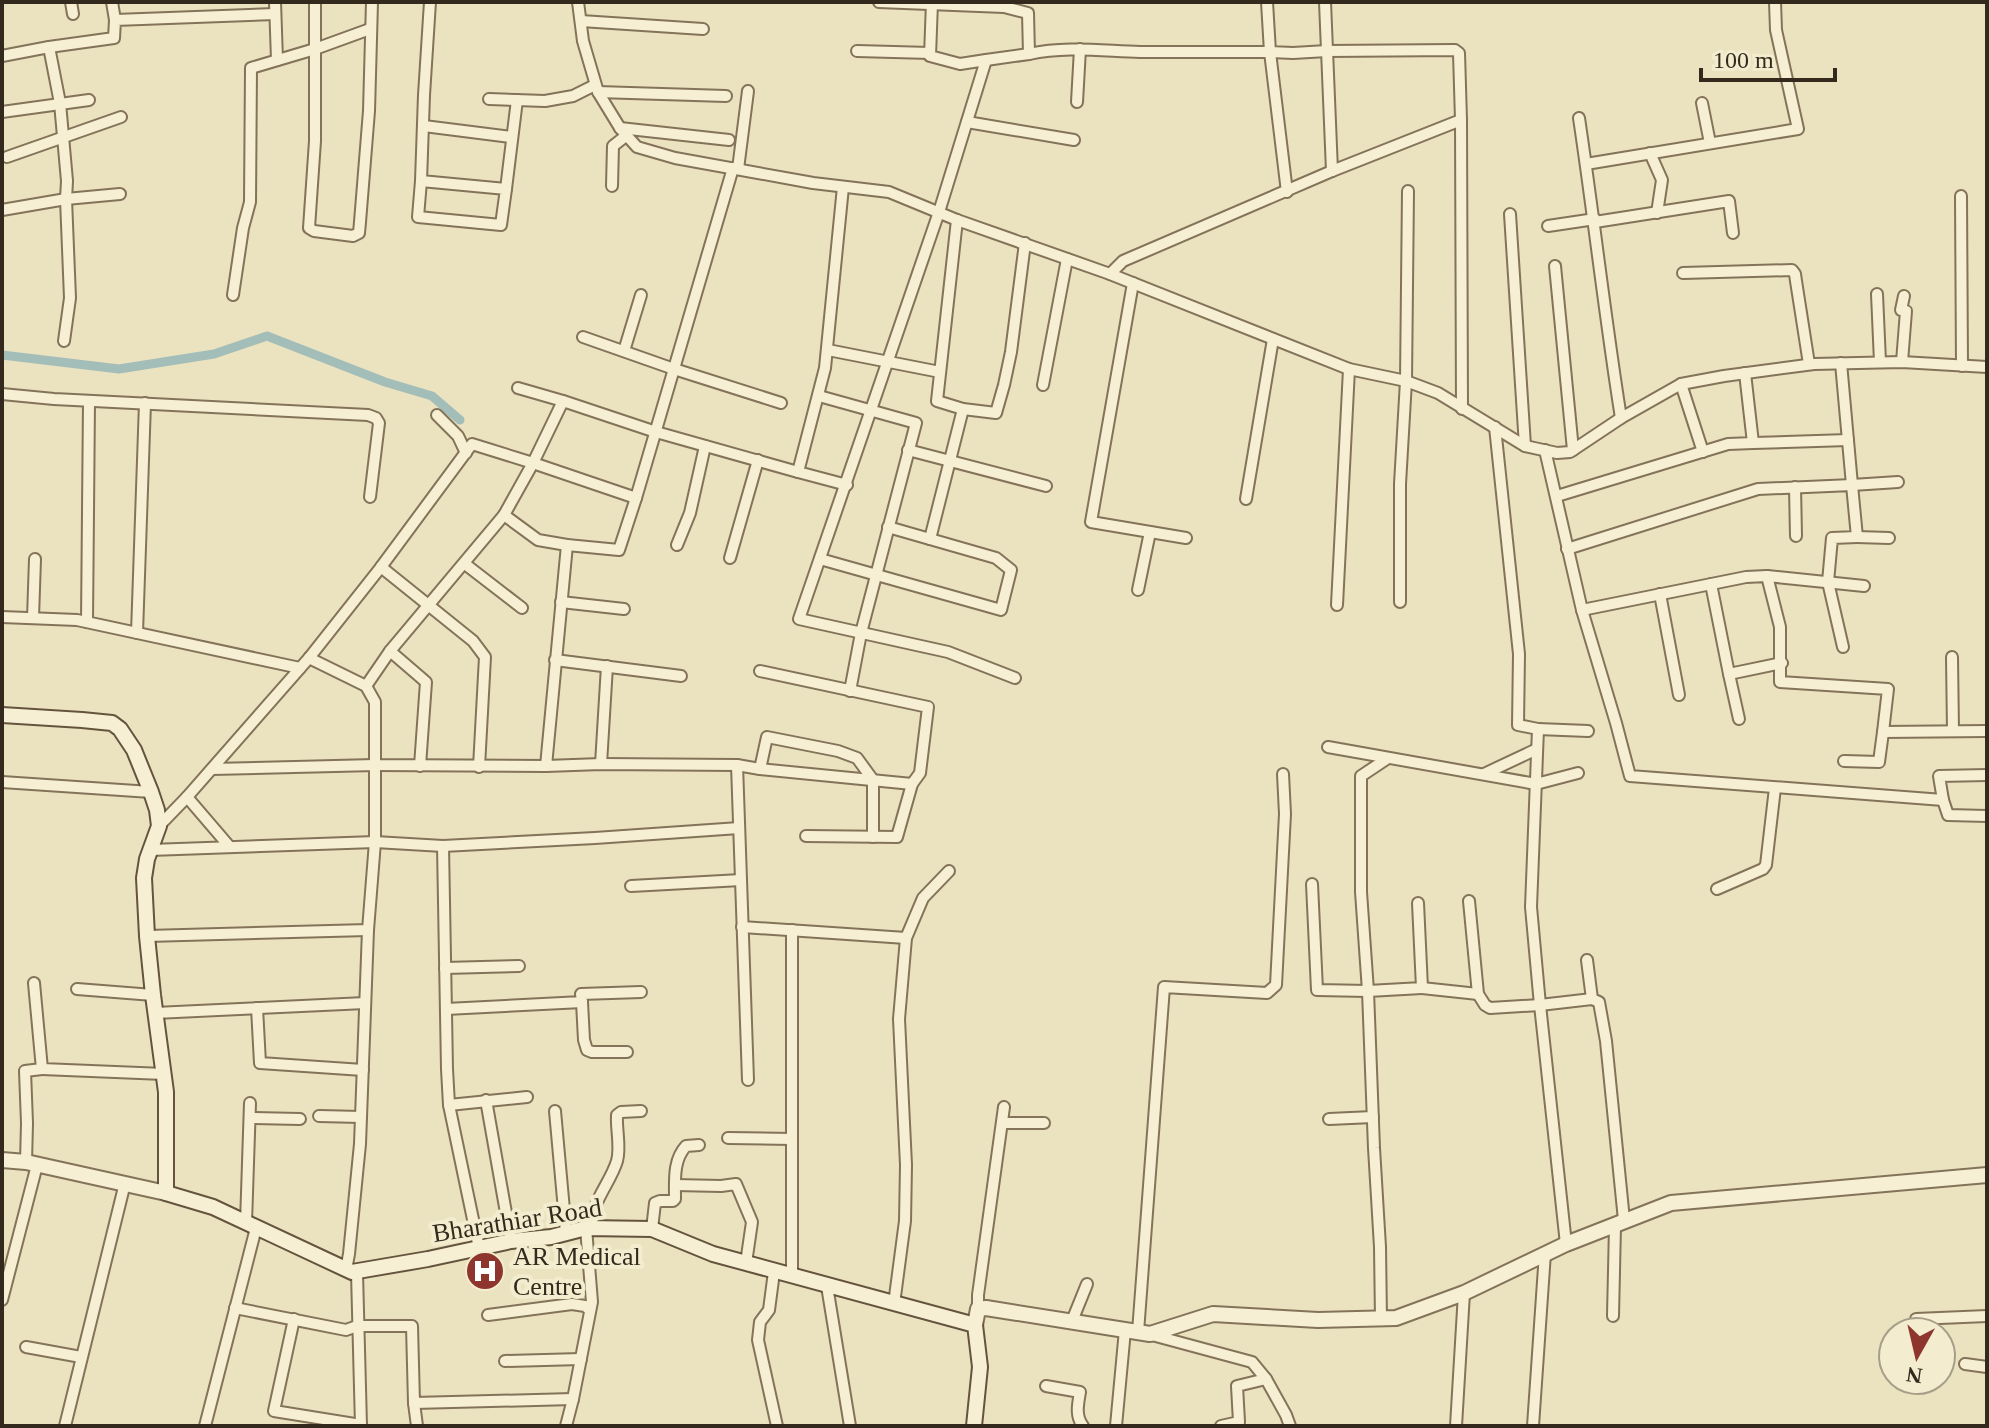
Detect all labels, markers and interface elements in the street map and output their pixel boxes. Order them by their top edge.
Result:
scale bar [1701,32,1835,82]
text: 100 m [1713,47,1774,73]
street label: Bharathiar Road [430,1193,604,1248]
place label: AR Medical Centre [513,1242,641,1301]
hospital icon: AR Medical Centre [464,1250,506,1292]
north arrow [1877,1316,1957,1396]
text: N [1905,1362,1924,1389]

